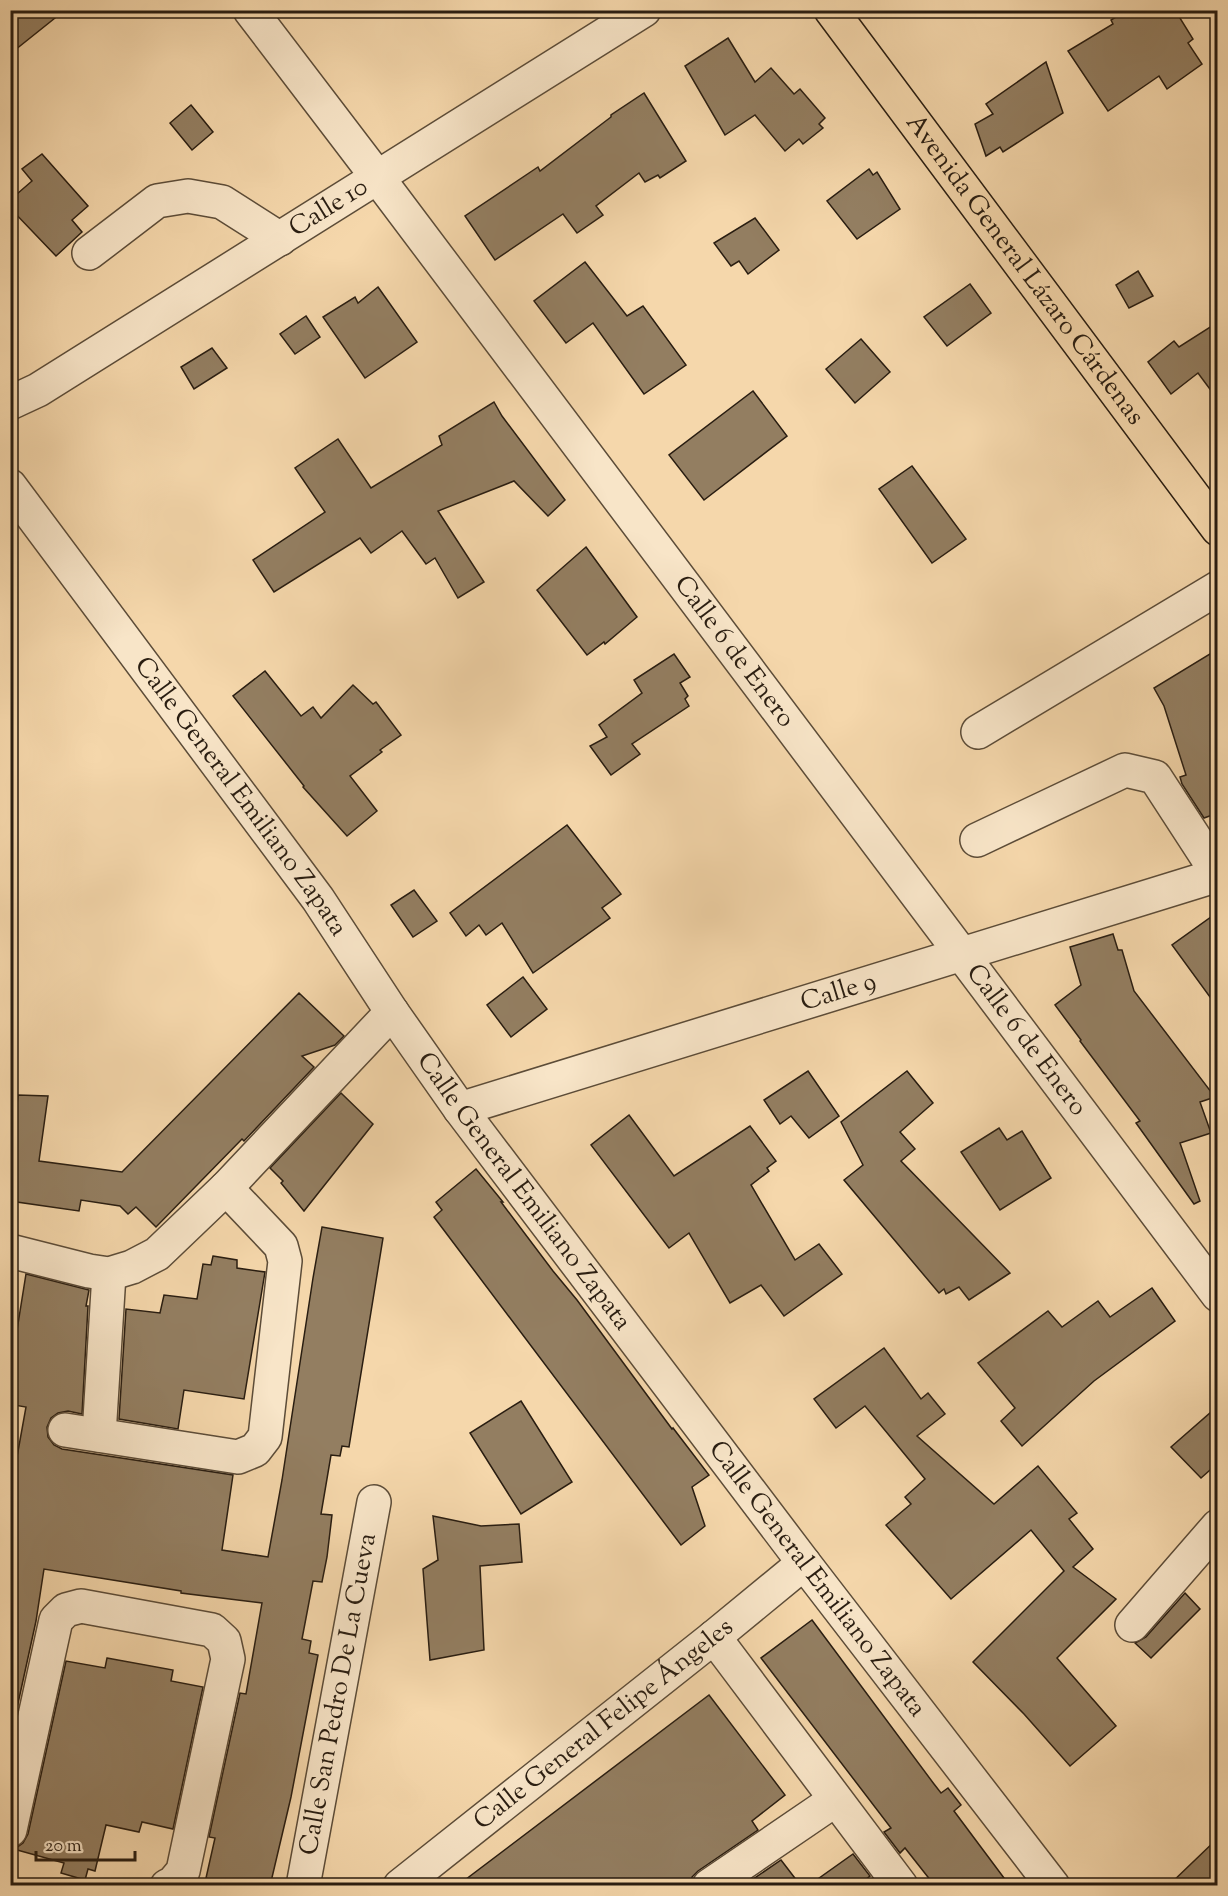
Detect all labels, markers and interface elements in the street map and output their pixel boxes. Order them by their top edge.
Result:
street label: Avenida General Lázaro Cárdenas [896,107,1153,433]
street label: Calle 10 [282,169,375,246]
street label: Calle 6 de Enero [665,568,804,736]
street label: Calle General Emiliano Zapata [125,649,356,944]
street label: Calle 6 de Enero [957,956,1096,1124]
street label: Calle 9 [796,963,881,1021]
street label: Calle General Emiliano Zapata [407,1045,640,1339]
street label: Calle General Emiliano Zapata [699,1433,935,1725]
street label: Calle San Pedro De La Cueva [291,1530,386,1858]
street label: Calle General Felipe Ángeles [466,1610,742,1839]
scale bar [36,1824,135,1862]
text: 20 m [45,1834,82,1860]

